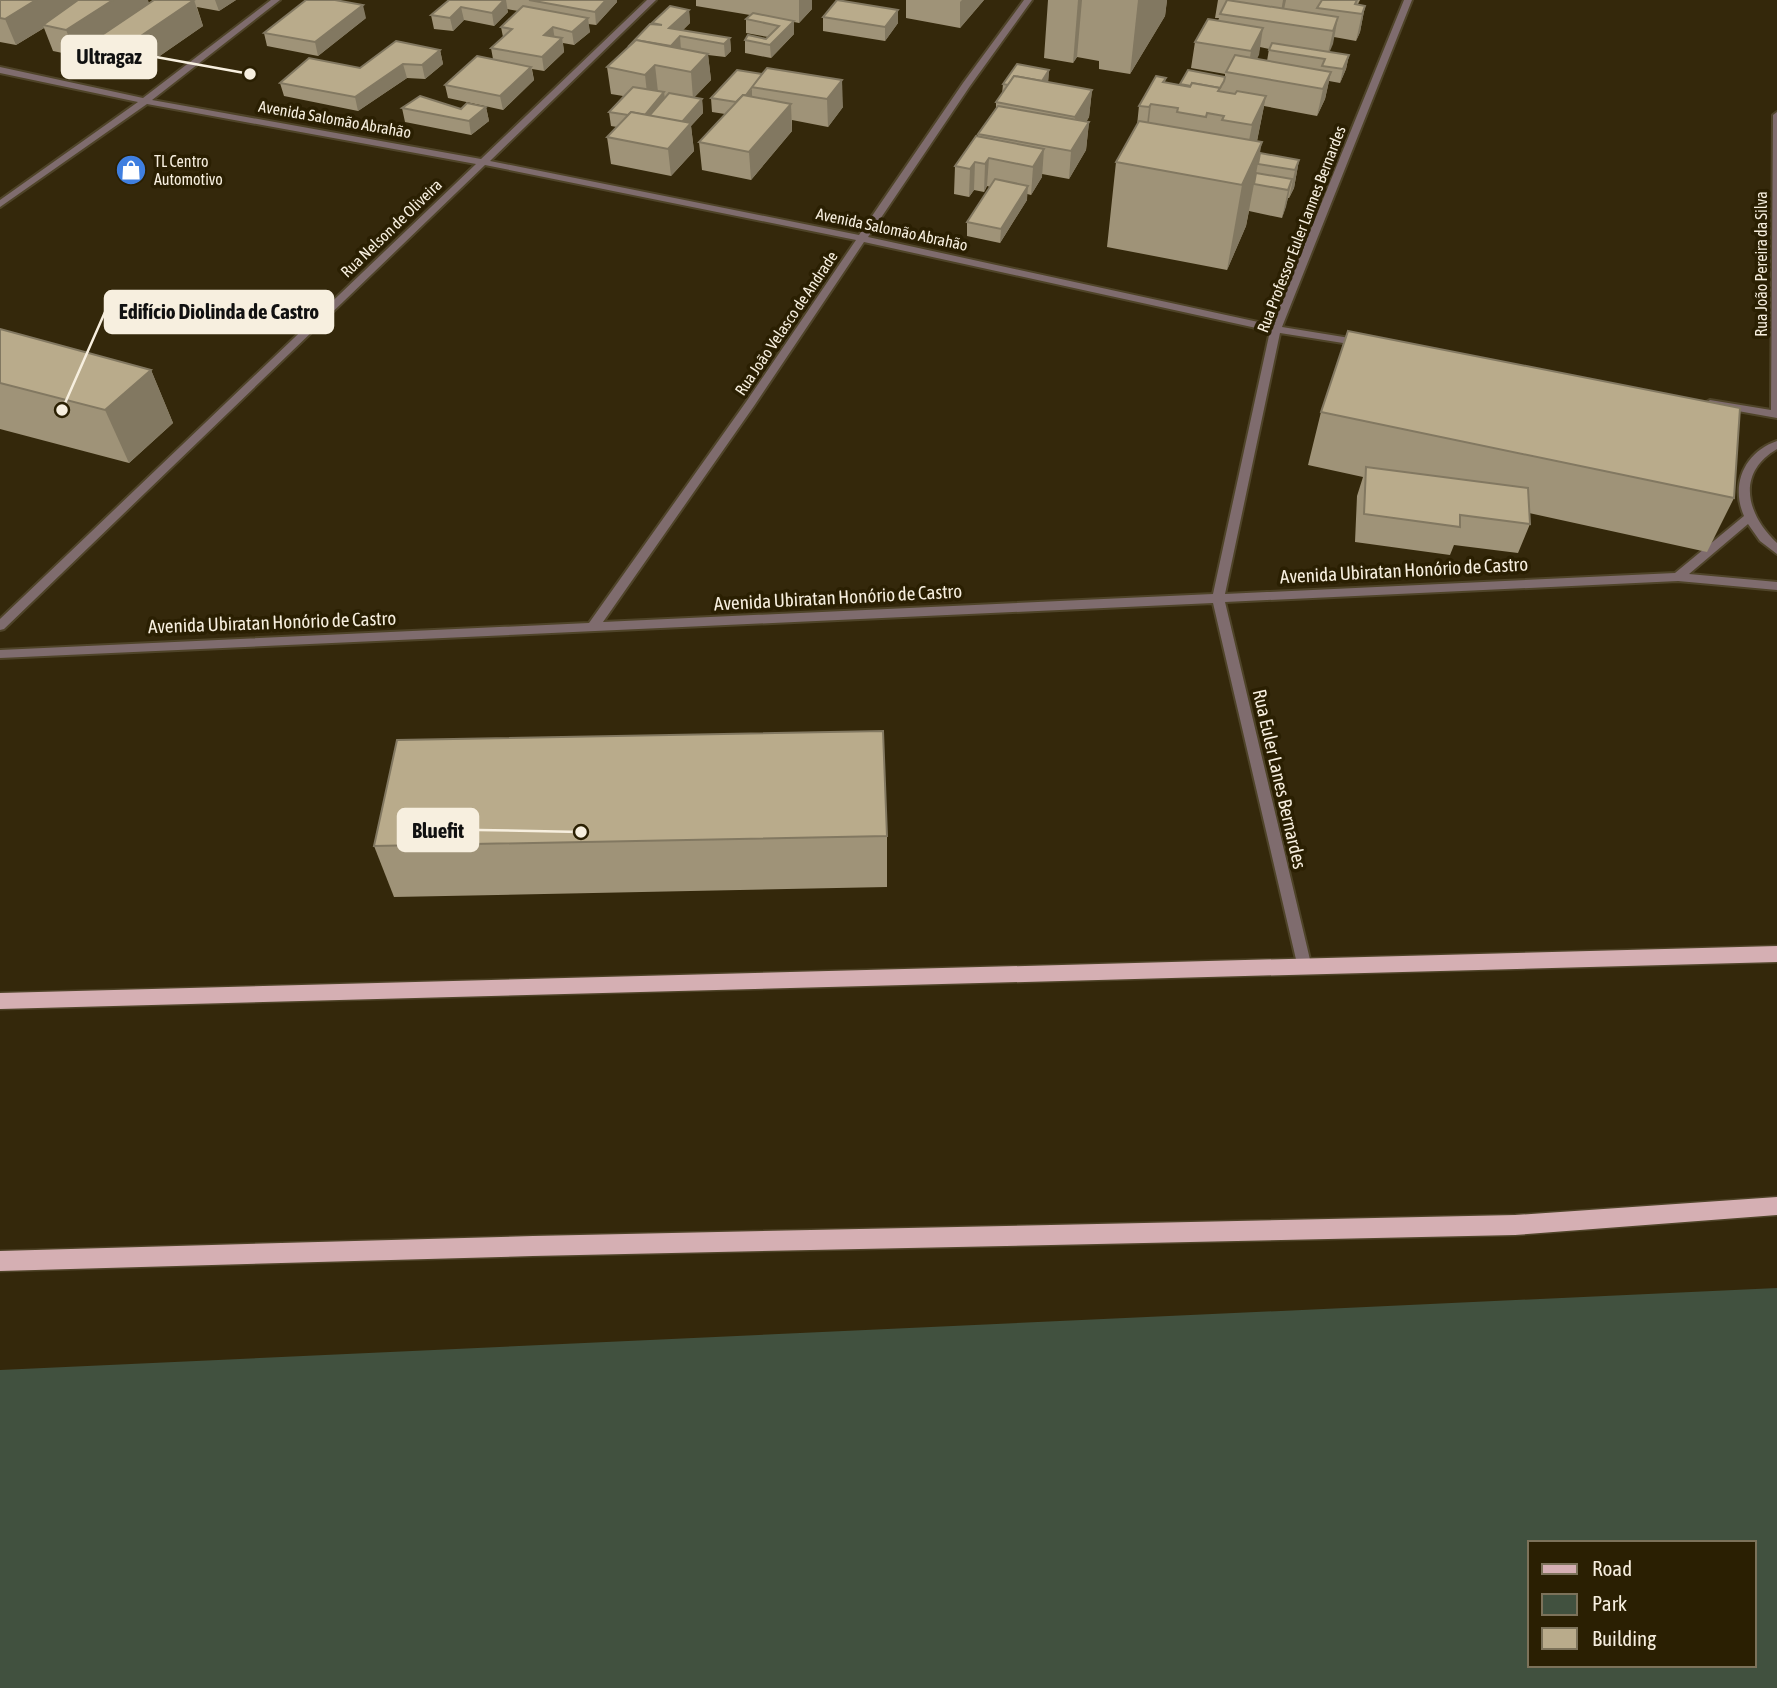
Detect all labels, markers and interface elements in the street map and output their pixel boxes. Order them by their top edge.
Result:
callout: Ultragaz [62,36,156,78]
text: Ultragaz [76,44,142,68]
street label: Avenida Salomão Abrahão [257,97,413,141]
street label: Rua Professor Euler Lannes Bernardes [1253,123,1349,335]
place label: TL Centro Automotivo [154,152,223,188]
shop icon: TL Centro Automotivo [114,153,148,187]
street label: Rua Nelson de Oliveira [337,175,445,281]
street label: Rua João Pereira da Silva [1752,191,1770,337]
street label: Avenida Salomão Abrahão [815,204,969,254]
street label: Rua João Velasco de Andrade [731,248,841,398]
callout: Edifício Diolinda de Castro [105,291,333,333]
text: Edifício Diolinda de Castro [119,299,319,323]
street label: Avenida Ubiratan Honório de Castro [1279,553,1529,587]
street label: Avenida Ubiratan Honório de Castro [713,580,963,614]
street label: Avenida Ubiratan Honório de Castro [148,607,397,637]
street label: Rua Euler Lanes Bernardes [1249,687,1311,871]
callout: Bluefit [398,809,478,851]
text: Bluefit [412,818,464,842]
legend [1528,1541,1756,1667]
text: Road [1592,1556,1632,1580]
text: Park [1592,1591,1627,1615]
text: Building [1592,1626,1656,1650]

